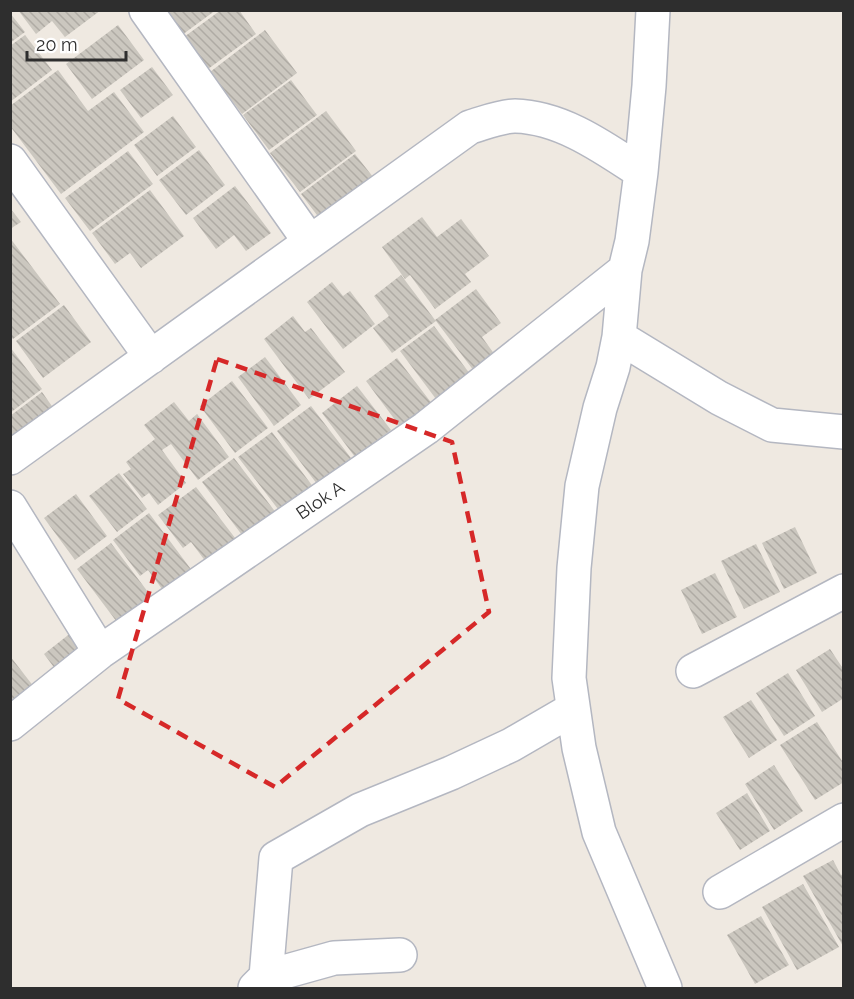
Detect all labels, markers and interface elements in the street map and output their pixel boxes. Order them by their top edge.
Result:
scale bar [27,24,126,62]
text: 20 m [36,34,78,55]
street label: Blok A [292,476,348,524]

